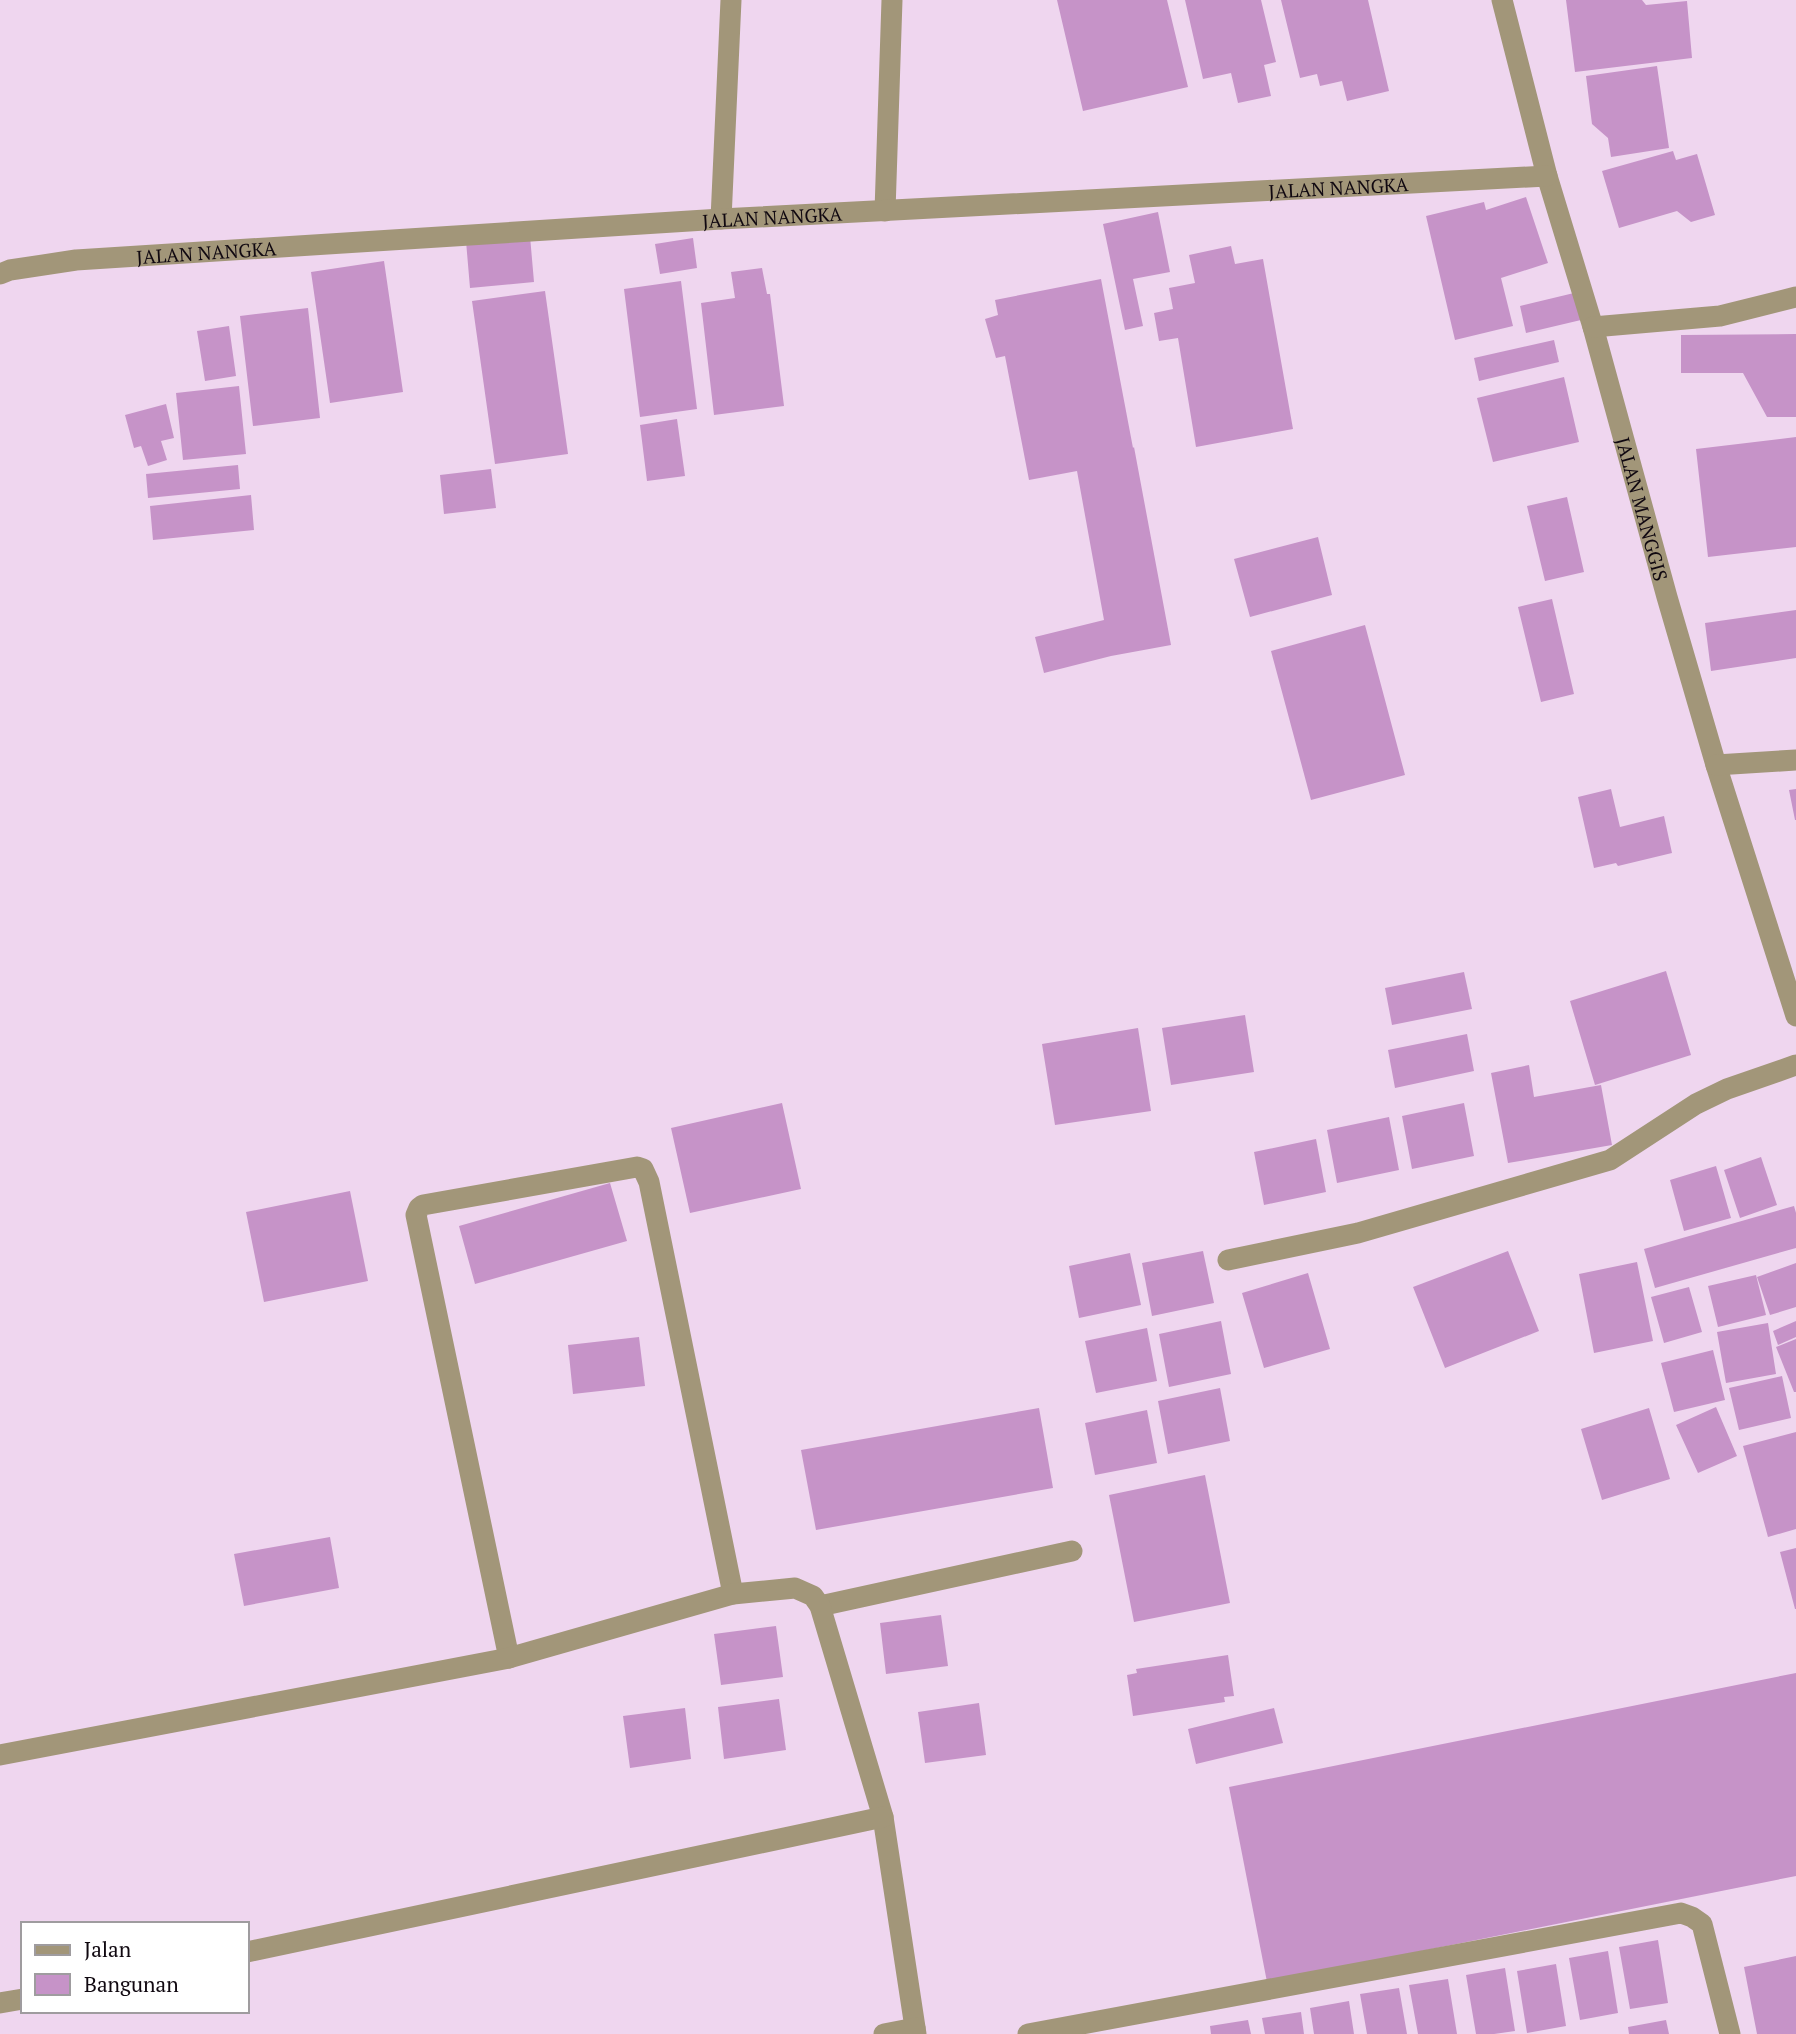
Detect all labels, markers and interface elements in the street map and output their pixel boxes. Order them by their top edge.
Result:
street label: JALAN NANGKA [1268,171,1409,203]
street label: JALAN NANGKA [701,200,843,233]
street label: JALAN NANGKA [135,235,277,269]
street label: JALAN MANGGIS [1611,434,1674,583]
legend [21,1922,248,2013]
text: Jalan [84,1935,132,1963]
text: Bangunan [84,1970,179,1998]

